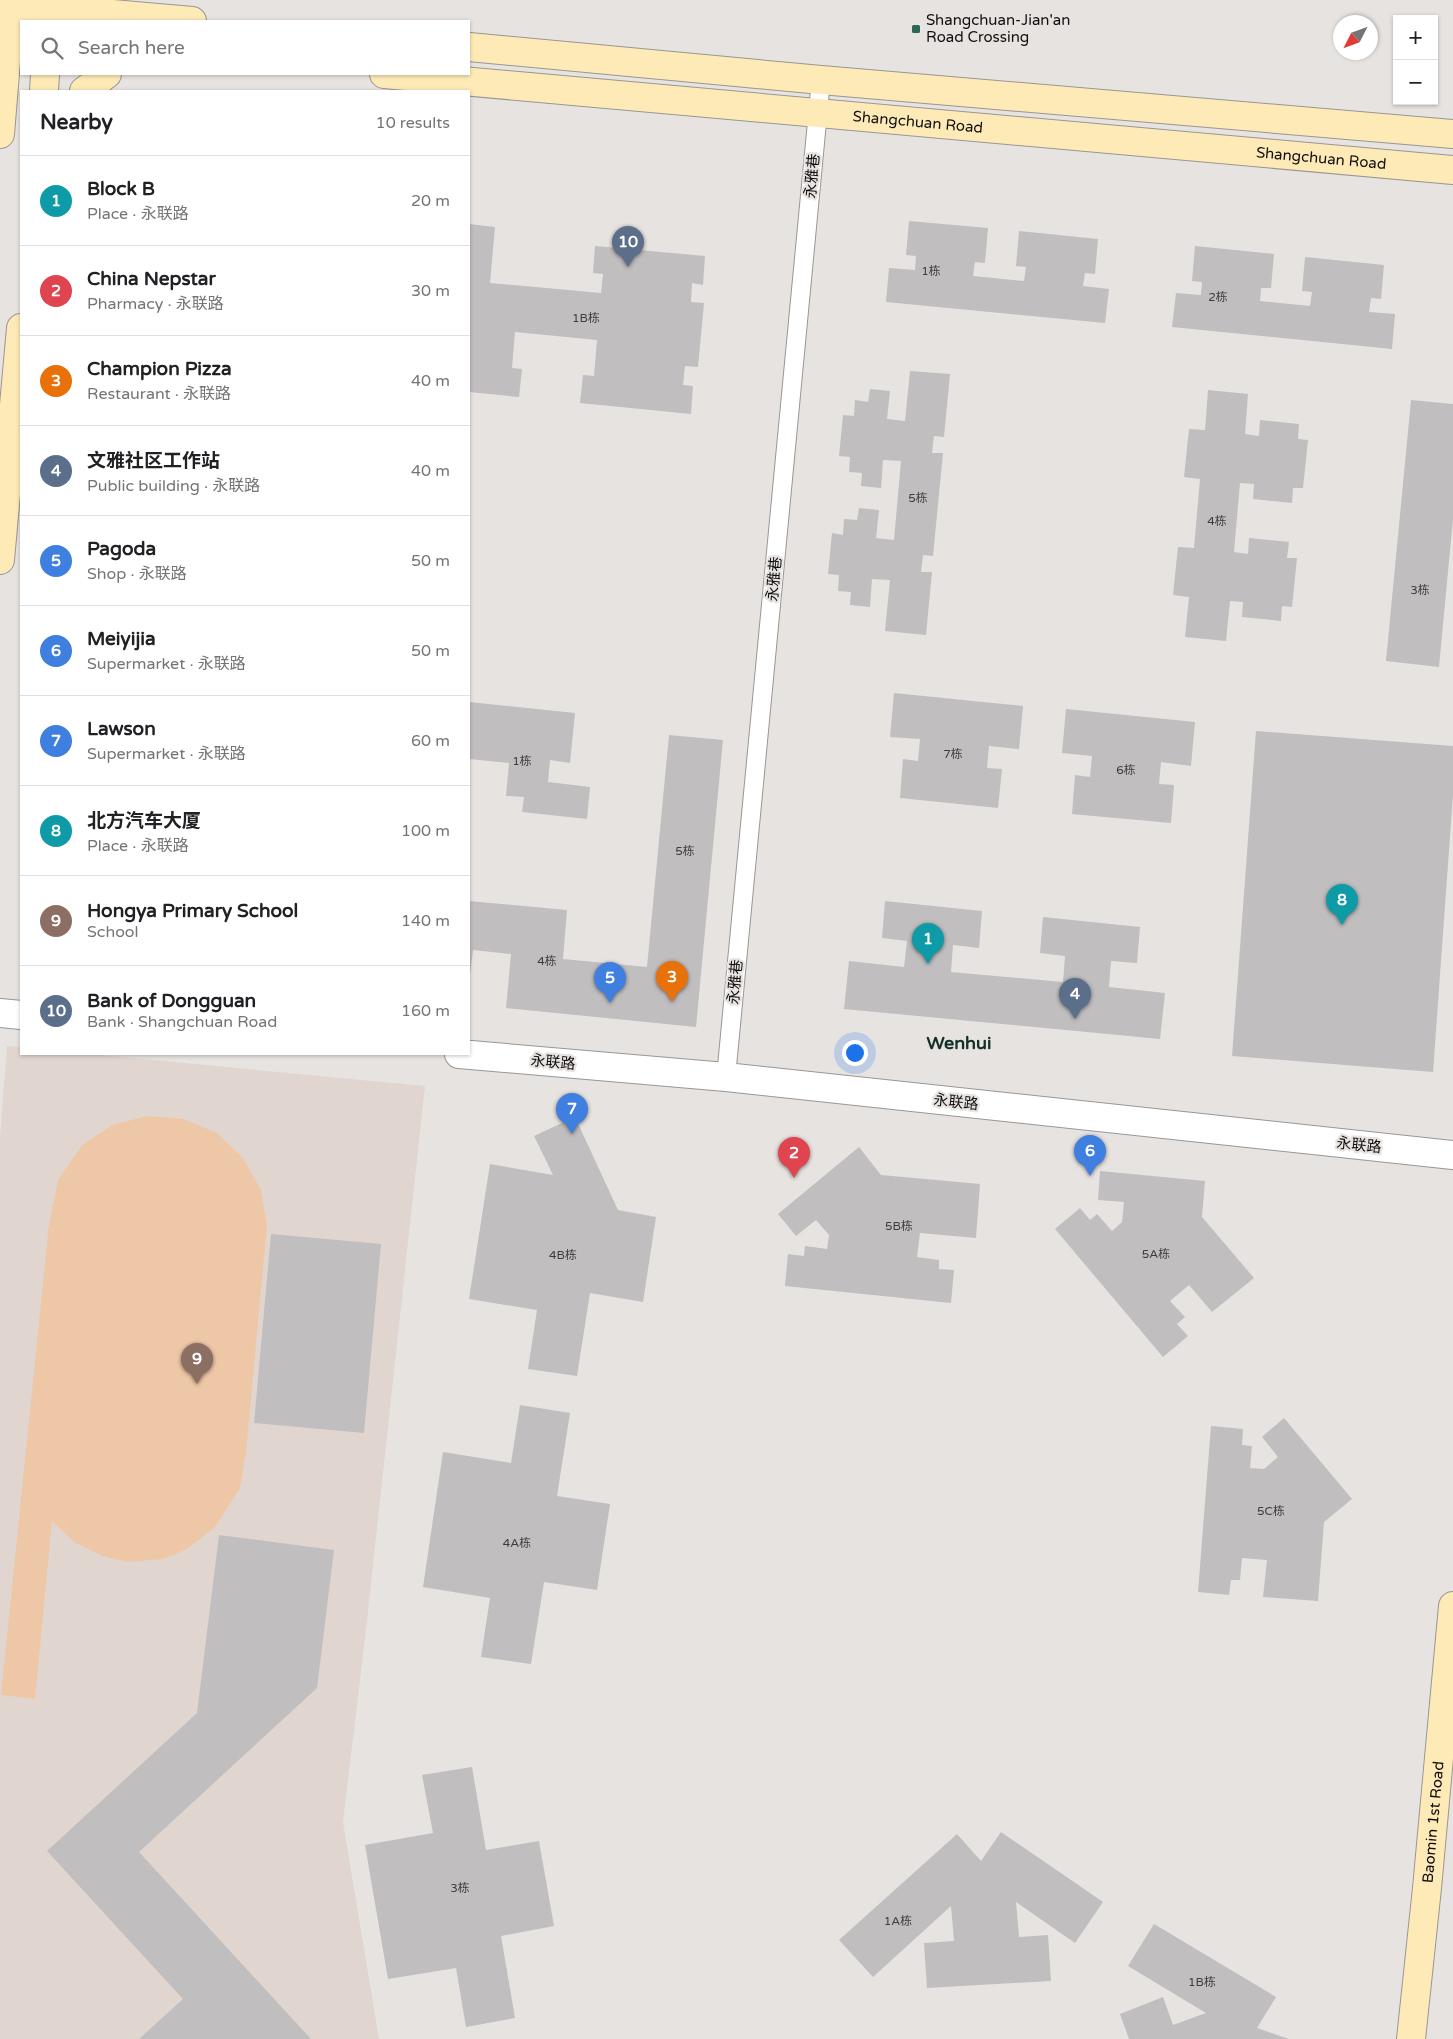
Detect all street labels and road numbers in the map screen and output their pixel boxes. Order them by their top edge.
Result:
street label: Shangchuan Road [852,107,984,137]
street label: Shangchuan Road [1255,143,1387,173]
street label: 永雅巷 [801,153,823,199]
street label: 永雅巷 [763,556,785,602]
street label: 永雅巷 [724,959,746,1005]
street label: 永联路 [530,1051,576,1073]
street label: 永联路 [933,1091,979,1113]
street label: 永联路 [1336,1134,1382,1156]
street label: Baomin 1st Road [1418,1760,1448,1884]

